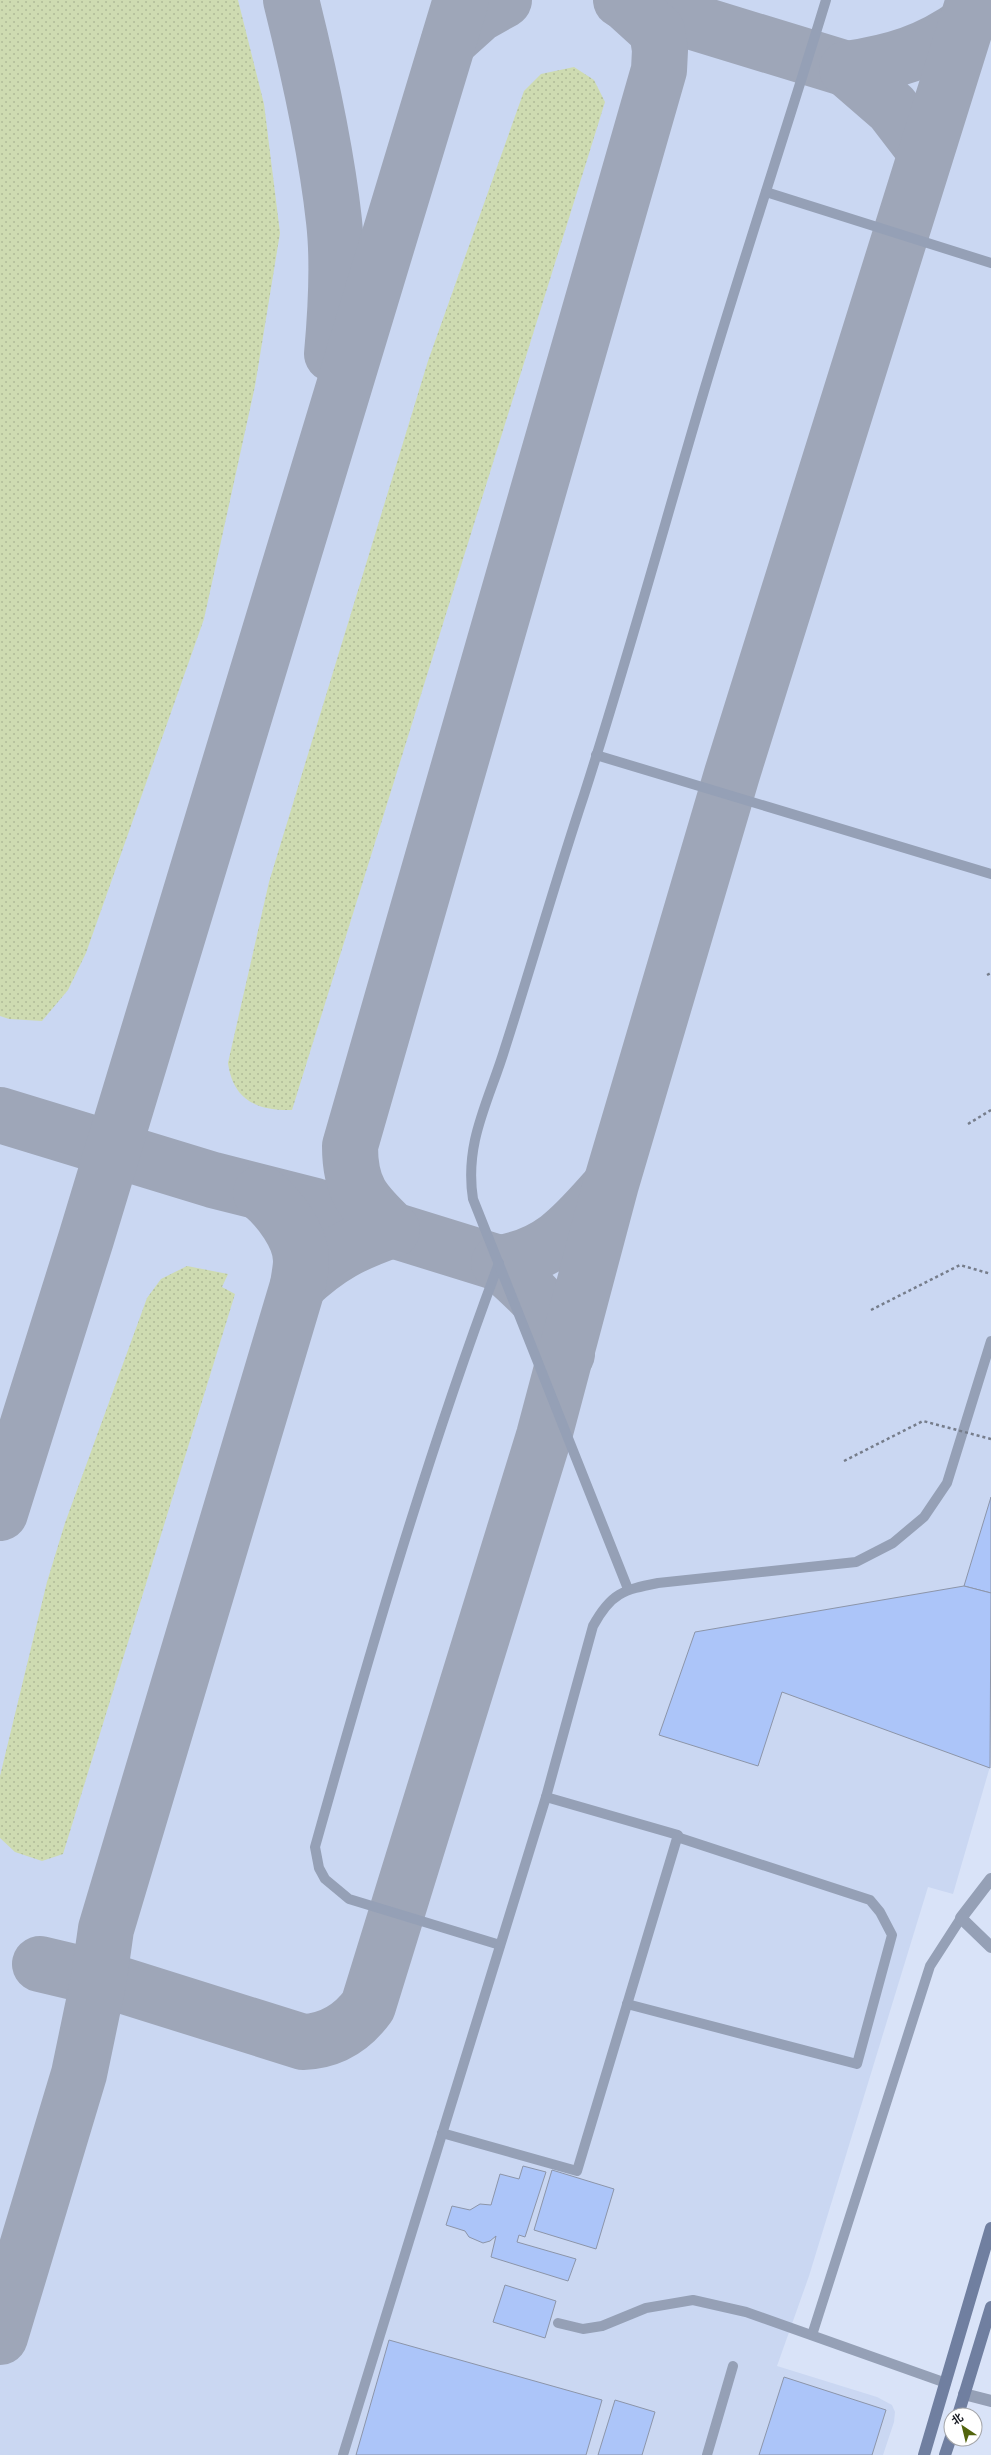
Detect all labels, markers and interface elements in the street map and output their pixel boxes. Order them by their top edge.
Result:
north arrow [943,2407,983,2447]
text: 北 [949,2410,966,2428]

